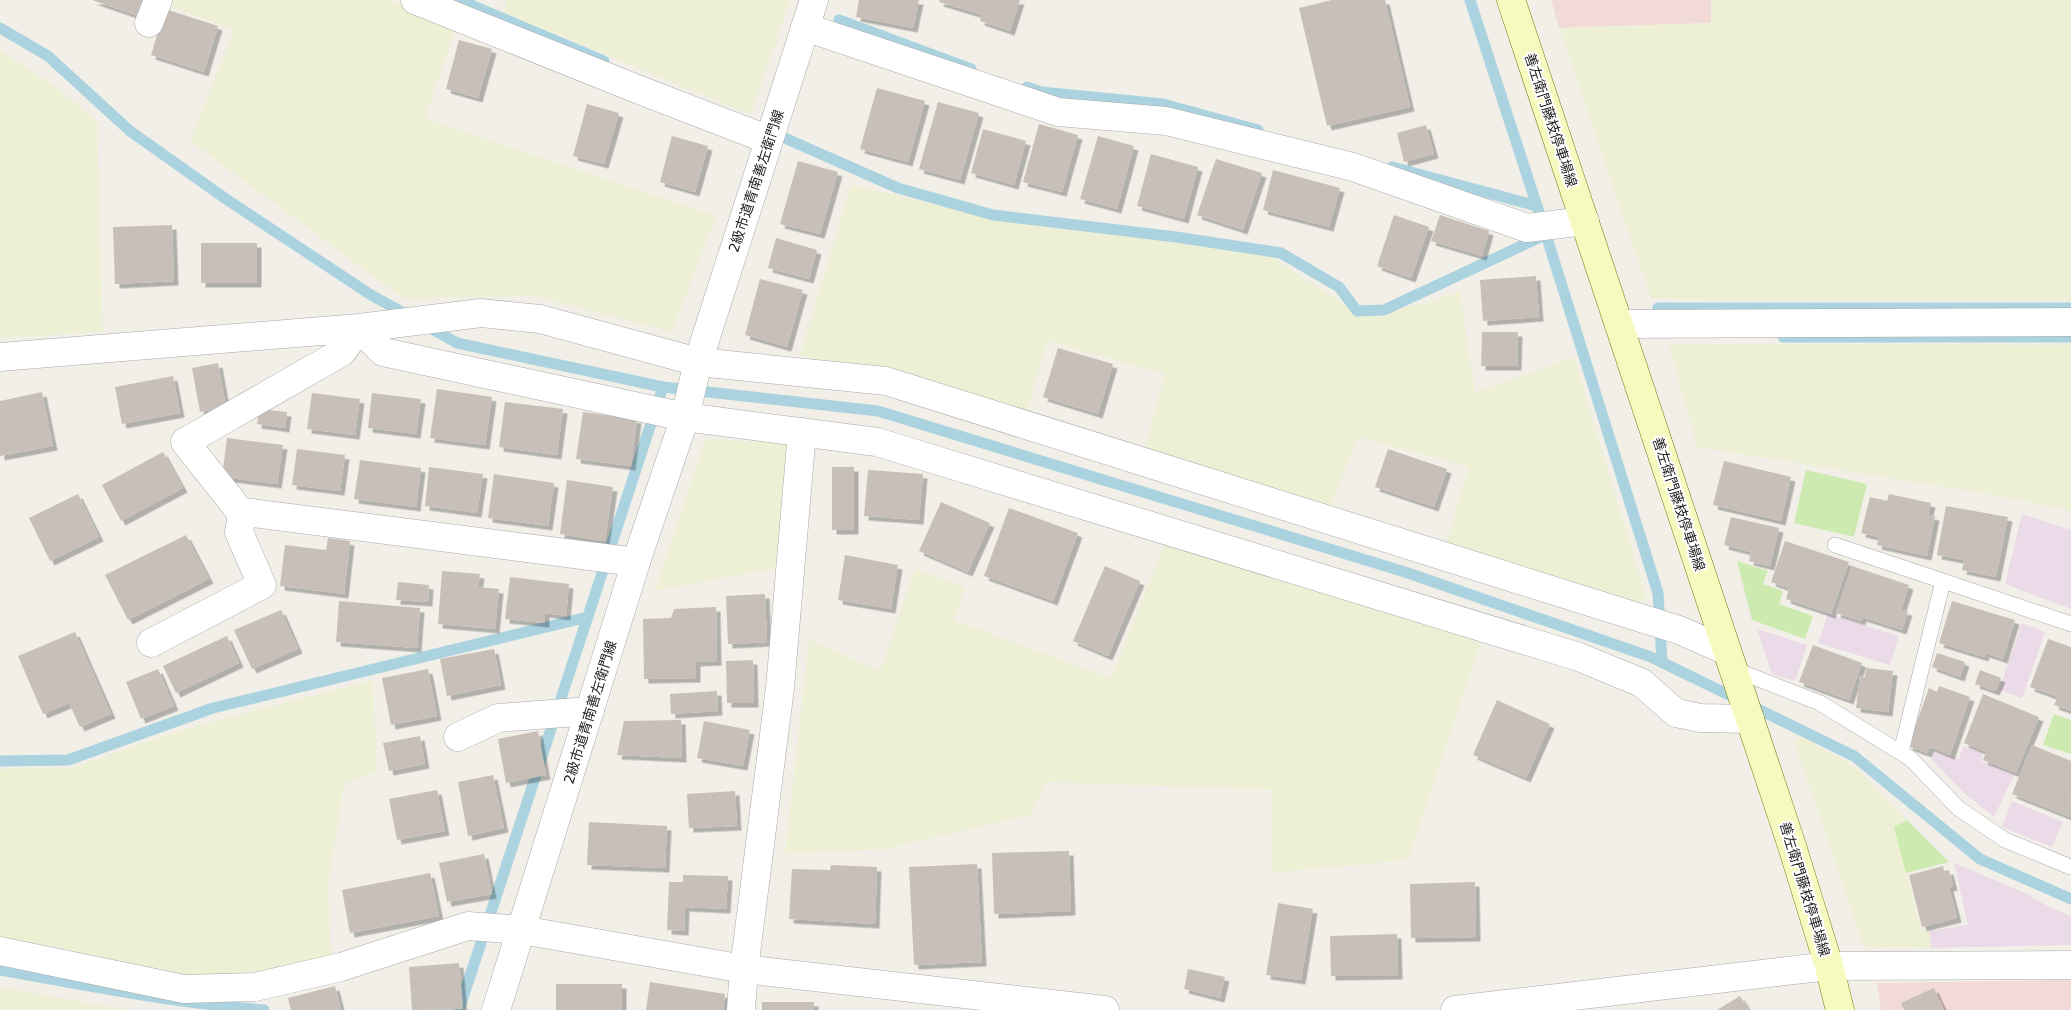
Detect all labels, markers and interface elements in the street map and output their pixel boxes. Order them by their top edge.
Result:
street label: 善左衛門藤枝停車場線 [1522,51,1580,189]
street label: 2級市道青南善左衛門線 [725,108,787,254]
street label: 善左衛門藤枝停車場線 [1650,435,1708,573]
street label: 2級市道青南善左衛門線 [561,638,619,786]
street label: 善左衛門藤枝停車場線 [1777,820,1833,958]

